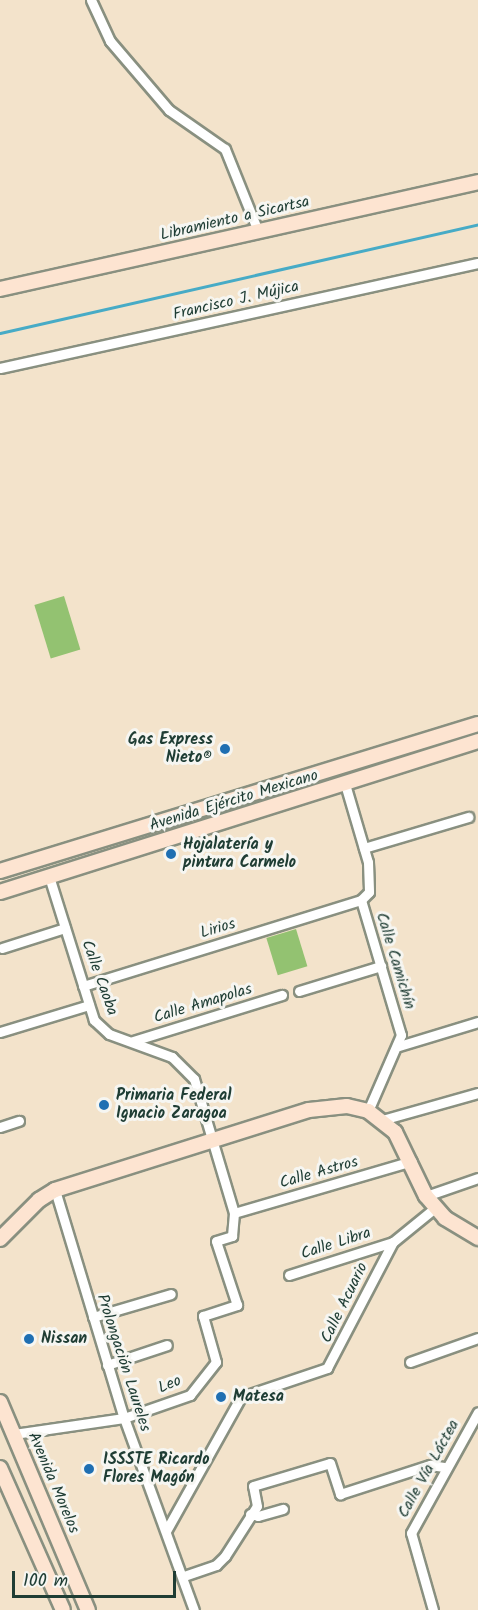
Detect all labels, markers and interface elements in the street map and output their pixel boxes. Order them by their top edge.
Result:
street label: Libramiento a Sicartsa [159,192,311,246]
street label: Francisco J. Mújica [171,277,301,325]
place label: Gas Express Nieto® [128,730,213,768]
marker: Gas Express Nieto® [218,742,232,756]
street label: Avenida Ejército Mexicano [147,766,321,836]
place label: Hojalatería y pintura Carmelo [183,835,296,873]
marker: Hojalatería y pintura Carmelo [164,847,178,861]
street label: Calle Camichín [371,910,419,1012]
street label: Lirios [198,915,238,943]
street label: Calle Caoba [77,938,121,1018]
street label: Calle Amapolas [152,980,254,1028]
place label: Primaria Federal Ignacio Zaragoa [116,1086,231,1124]
marker: Primaria Federal Ignacio Zaragoa [97,1098,111,1112]
street label: Calle Astros [278,1153,360,1193]
street label: Calle Libra [299,1224,373,1264]
street label: Calle Acuario [317,1260,373,1346]
street label: Prolongación Laureles [92,1292,154,1434]
place label: Nissan [41,1329,87,1349]
marker: Nissan [22,1332,36,1346]
street label: Leo [156,1372,184,1398]
place label: Matesa [233,1387,284,1407]
marker: Matesa [214,1390,228,1404]
street label: Calle Vía Láctea [394,1417,464,1521]
street label: Avenida Morelos [23,1429,83,1537]
place label: ISSSTE Ricardo Flores Magón [103,1450,210,1488]
marker: ISSSTE Ricardo Flores Magón [80,1460,98,1478]
scale bar [15,1559,178,1597]
text: 100 m [23,1567,68,1596]

